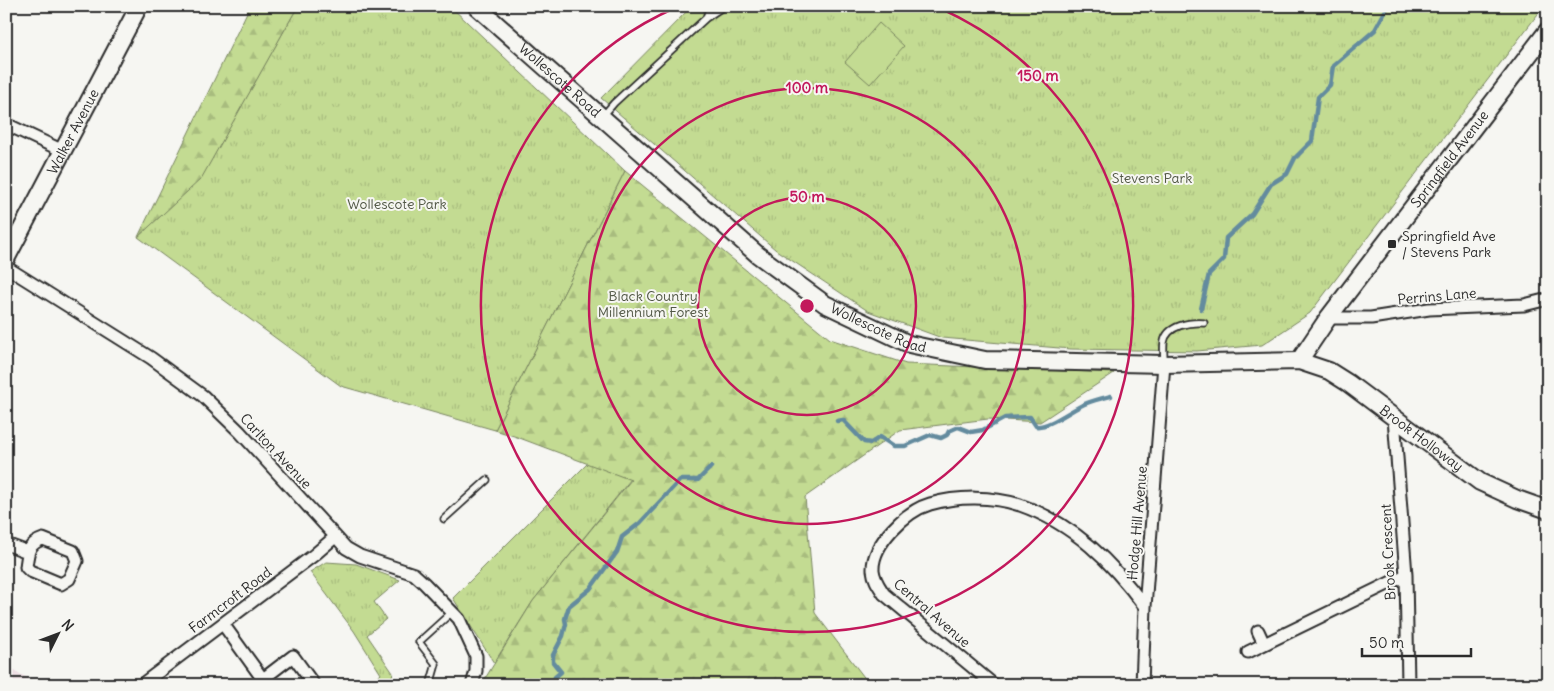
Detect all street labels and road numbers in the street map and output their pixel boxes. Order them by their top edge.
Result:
street label: Wollescote Road [515,39,605,121]
street label: Walker Avenue [43,86,103,177]
street label: Springfield Avenue [1407,107,1492,211]
street label: Perrins Lane [1397,284,1477,308]
street label: Wollescote Road [828,299,928,356]
street label: Brook Holloway [1376,401,1467,475]
street label: Carlton Avenue [236,409,316,493]
street label: Hodge Hill Avenue [1123,465,1151,581]
street label: Brook Crescent [1376,503,1400,601]
street label: Farmcroft Road [185,563,275,637]
street label: Central Avenue [890,575,974,651]

